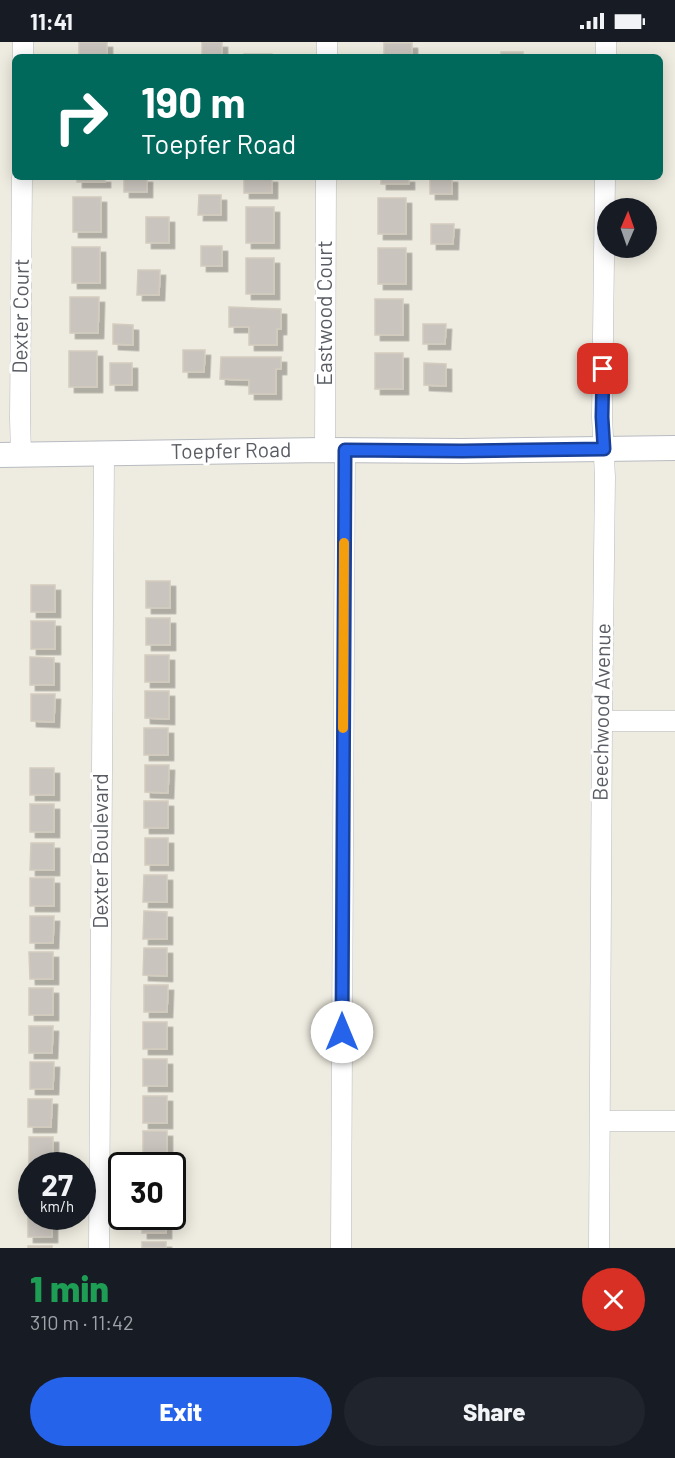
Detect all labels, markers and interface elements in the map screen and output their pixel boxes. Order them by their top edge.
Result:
text: 11:41 [30,8,73,34]
text: 190 m [141,76,246,126]
icon: right [42,78,120,156]
text: Toepfer Road [141,127,296,159]
north arrow [597,198,657,258]
map controls [597,198,657,258]
street label: Eastwood Court [311,240,336,386]
street label: Dexter Court [6,258,33,374]
pin [577,343,628,394]
icon: arrive [586,352,619,385]
street label: Toepfer Road [170,436,292,463]
street label: Beechwood Avenue [586,623,615,801]
street label: Dexter Boulevard [87,773,112,929]
position arrow [310,1000,374,1064]
speed limit sign: 30 [108,1152,186,1230]
text: 27 [41,1166,73,1202]
text: km/h [40,1197,74,1215]
text: 1 min [30,1266,109,1309]
button: close [582,1268,645,1331]
text: 310 m · 11:42 [30,1310,134,1334]
button: Exit [30,1377,332,1446]
button: Share [344,1377,645,1446]

